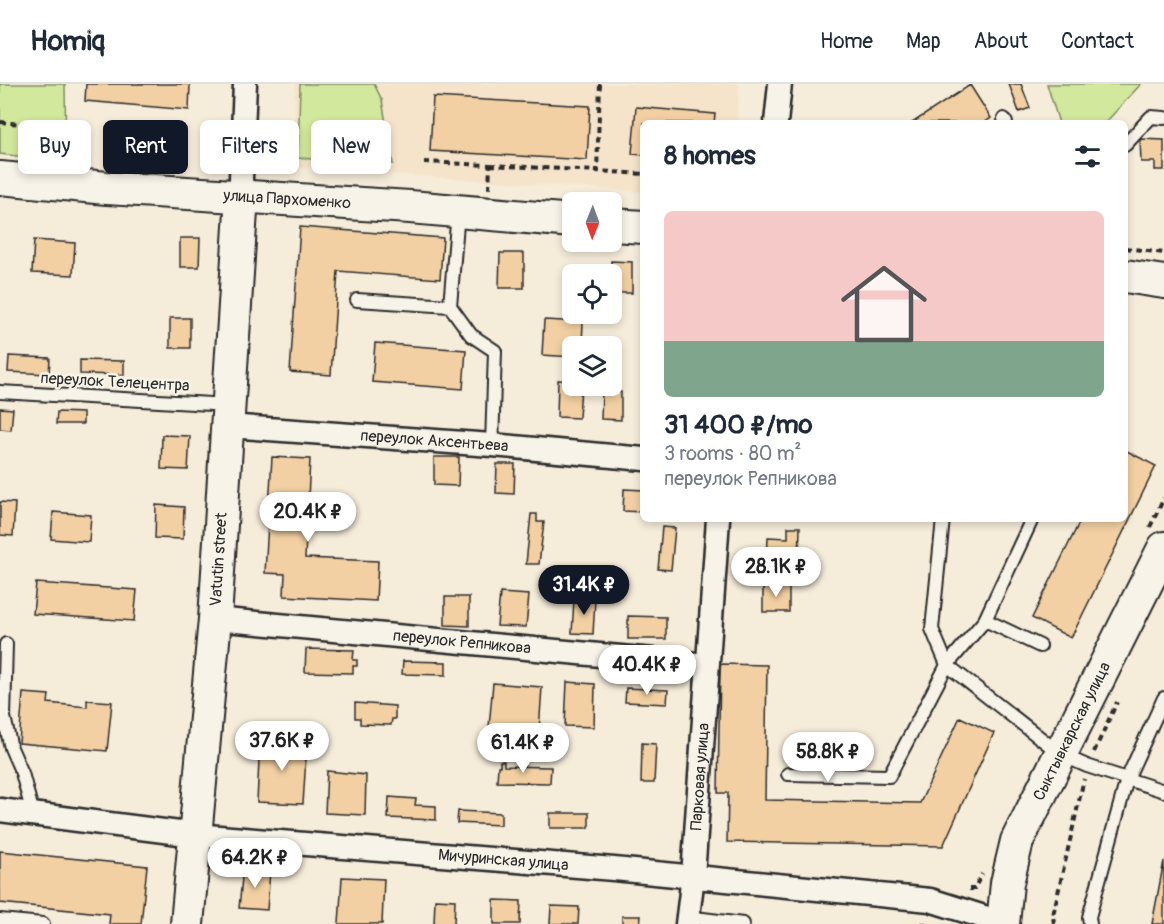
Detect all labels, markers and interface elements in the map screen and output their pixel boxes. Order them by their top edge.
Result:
text: Homiq [30,24,105,59]
text: Home [820,28,873,55]
text: Map [906,28,941,55]
text: About [974,28,1028,55]
text: Contact [1061,28,1134,55]
chip: Buy [18,120,91,174]
chip: Rent [103,120,188,174]
chip: Filters [200,120,299,174]
chip: New [311,120,391,174]
text: 8 homes [664,140,756,172]
icon: filters [1071,140,1104,173]
street label: улица Пархоменко [222,185,352,213]
north arrow [562,192,622,252]
map controls [562,192,622,396]
icon: home [830,250,938,358]
button: locate [562,264,622,324]
button: layers [562,336,622,396]
street label: переулок Телецентра [40,368,190,396]
text: 31 400 ₽/mo [664,409,813,441]
street label: переулок Аксентьева [360,426,509,456]
text: 3 rooms · 80 m² [664,441,801,466]
text: переулок Репникова [664,466,837,491]
pin: 20.4K ₽ [253,492,363,543]
text: 20.4K ₽ [273,499,343,524]
street label: Vatutin street [206,511,232,607]
pin: 28.1K ₽ [721,547,831,598]
text: 28.1K ₽ [745,554,807,579]
pin: 31.4K ₽ [529,565,639,616]
text: 31.4K ₽ [552,572,616,597]
street label: переулок Репникова [392,626,532,658]
pin: 40.4K ₽ [592,645,702,696]
text: 40.4K ₽ [612,652,682,677]
street label: Сыктывкарская улица [1029,659,1115,804]
pin: 37.6K ₽ [227,721,337,772]
street label: Парковая улица [686,722,714,831]
pin: 61.4K ₽ [468,723,578,774]
text: 37.6K ₽ [249,728,315,753]
text: 61.4K ₽ [491,730,555,755]
pin: 58.8K ₽ [773,732,883,783]
text: 58.8K ₽ [796,739,860,764]
pin: 64.2K ₽ [200,838,310,889]
text: 64.2K ₽ [221,845,289,870]
street label: Мичуринская улица [437,845,570,875]

